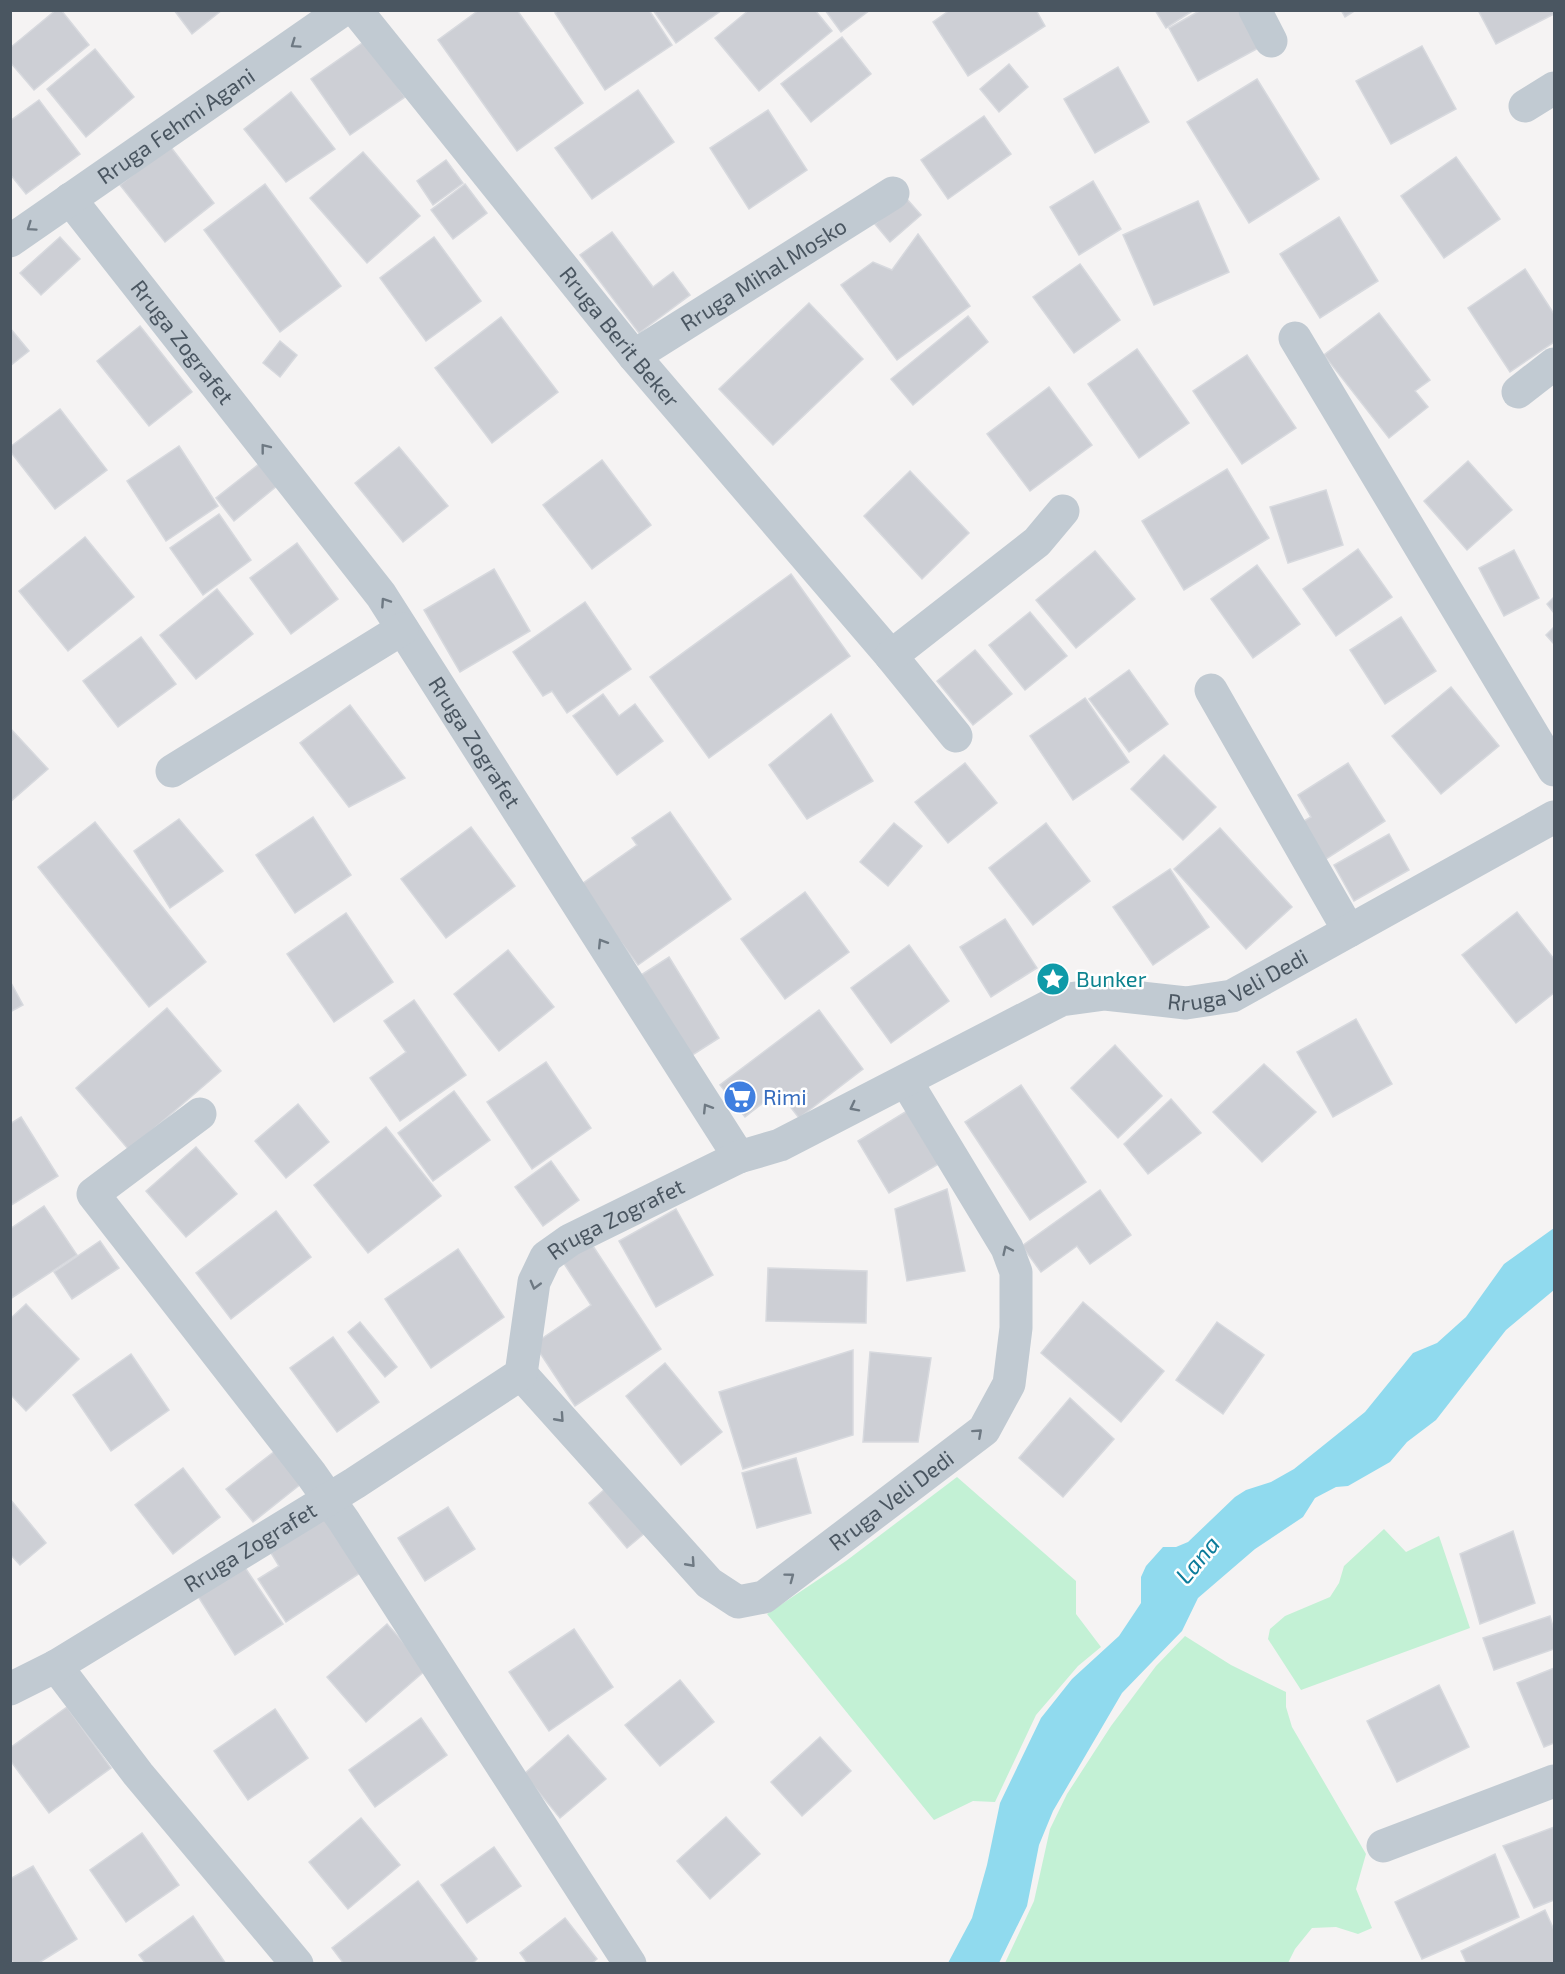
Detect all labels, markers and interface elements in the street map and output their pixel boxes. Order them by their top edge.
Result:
one-way arrow [290,37,301,48]
street label: Rruga Fehmi Agani [92,61,259,189]
street label: Rruga Mihal Mosko [675,212,851,336]
one-way arrow [26,219,37,230]
street label: Rruga Berit Beker [555,261,686,412]
street label: Rruga Zografet [126,274,240,409]
one-way arrow [261,444,272,455]
one-way arrow [381,597,392,608]
street label: Rruga Zografet [424,671,527,812]
one-way arrow [598,939,610,949]
street label: Rruga Veli Dedi [1166,943,1312,1015]
place icon: Bunker [1035,961,1071,997]
place label: Bunker [1076,965,1147,991]
supermarket icon: Rimi [722,1079,758,1115]
place label: Rimi [763,1083,807,1109]
one-way arrow [849,1100,860,1112]
one-way arrow [704,1103,715,1114]
street label: Rruga Zografet [542,1172,688,1264]
one-way arrow [1002,1245,1014,1256]
one-way arrow [530,1280,543,1290]
one-way arrow [553,1411,564,1422]
one-way arrow [972,1429,982,1440]
street label: Rruga Veli Dedi [823,1444,958,1555]
street label: Rruga Zografet [179,1496,321,1597]
water label: Lana [1169,1529,1225,1589]
one-way arrow [684,1556,695,1567]
one-way arrow [783,1573,794,1584]

